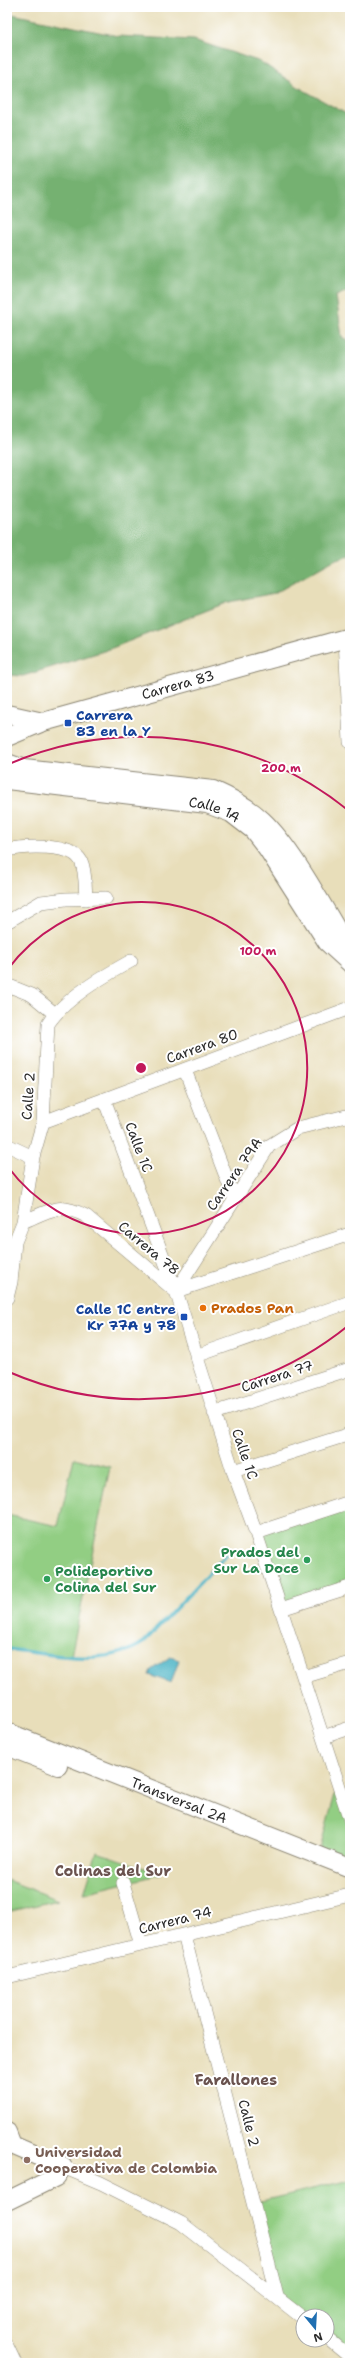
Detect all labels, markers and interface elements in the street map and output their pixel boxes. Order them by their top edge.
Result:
street label: Carrera 83 [140,666,216,703]
place label: Carrera 83 en la Y [76,706,151,740]
marker: Carrera 83 en la Y [63,718,73,728]
text: 200 m [261,760,301,776]
street label: Calle 1A [188,793,244,826]
text: 100 m [240,943,277,959]
street label: Carrera 80 [164,1025,240,1067]
centre of rings [134,1061,148,1075]
street label: Calle 2 [17,1072,39,1120]
street label: Calle 1C [121,1119,157,1175]
street label: Carrera 79A [202,1134,266,1214]
street label: Carrera 78 [115,1217,183,1279]
place label: Prados Pan [211,1299,294,1317]
place label: Calle 1C entre Kr 77A y 78 [76,1300,176,1334]
marker: Prados Pan [198,1303,208,1313]
marker: Calle 1C entre Kr 77A y 78 [179,1312,189,1322]
street label: Carrera 77 [239,1356,315,1396]
street label: Calle 1C [228,1426,262,1482]
place label: Prados del Sur La Doce [213,1543,299,1577]
marker: Prados del Sur La Doce [302,1555,312,1565]
place label: Polideportivo Colina del Sur [55,1562,157,1596]
marker: Polideportivo Colina del Sur [42,1574,52,1584]
street label: Transversal 2A [128,1773,230,1827]
district label: Colinas del Sur [55,1861,171,1881]
street label: Carrera 74 [137,1902,214,1938]
district label: Farallones [195,2070,277,2090]
street label: Calle 2 [234,2098,264,2148]
place label: Universidad Cooperativa de Colombia [35,2143,218,2177]
marker: Universidad Cooperativa de Colombia [22,2155,32,2165]
north arrow [295,2308,335,2348]
text: N [311,2329,324,2346]

